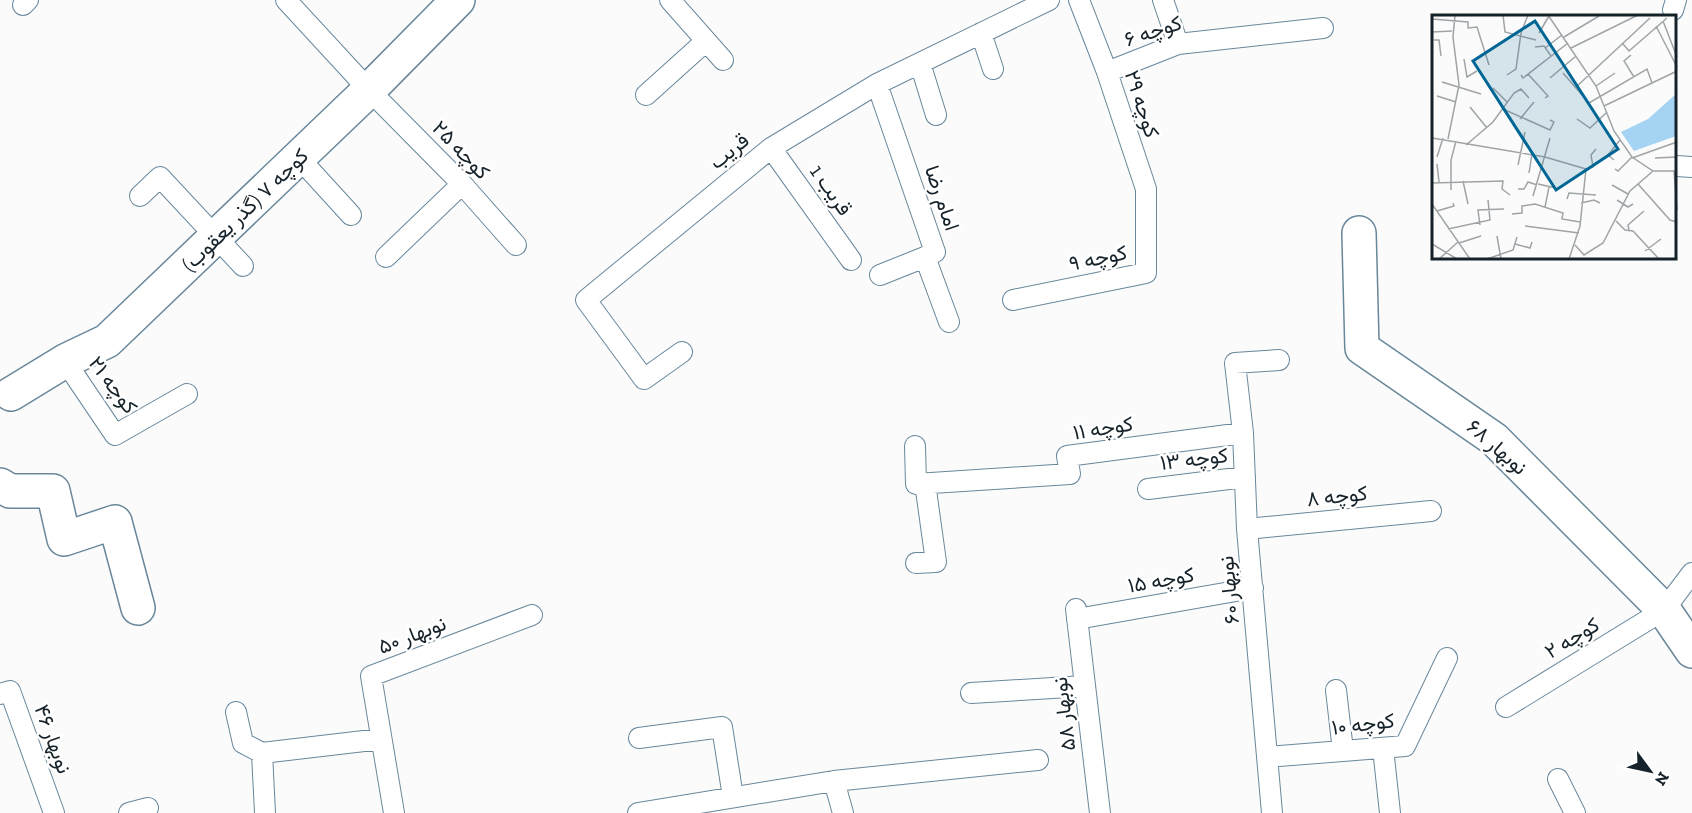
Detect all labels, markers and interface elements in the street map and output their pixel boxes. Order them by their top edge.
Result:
street label: کوچه ۶ [1121,10,1185,53]
inset map [1432,15,1677,260]
street label: کوچه ۲۹ [1118,67,1165,141]
street label: کوچه ۲۵ [426,115,495,186]
street label: قریب [704,127,754,175]
street label: کوچه ۷ (گذر یعقوب) [176,143,315,278]
street label: قریب 1 [804,159,858,221]
street label: امام رضا [918,162,965,234]
street label: کوچه ۹ [1067,239,1130,278]
street label: کوچه ۲۱ [82,351,143,420]
street label: کوچه ۱۱ [1071,410,1135,447]
street label: نوبهار ۶۸ [1461,414,1533,480]
street label: کوچه ۱۳ [1159,442,1230,477]
street label: کوچه ۸ [1305,480,1369,513]
street label: نوبهار ۶۰ [1213,555,1245,625]
street label: کوچه ۱۵ [1126,561,1196,600]
street label: نوبهار ۵۰ [374,610,450,660]
street label: کوچه ۲ [1540,612,1605,665]
street label: نوبهار ۵۸ [1047,676,1081,752]
street label: نوبهار ۴۶ [29,701,77,777]
street label: کوچه ۱۰ [1330,707,1396,742]
north arrow [1620,741,1680,801]
text: N [1651,769,1673,789]

